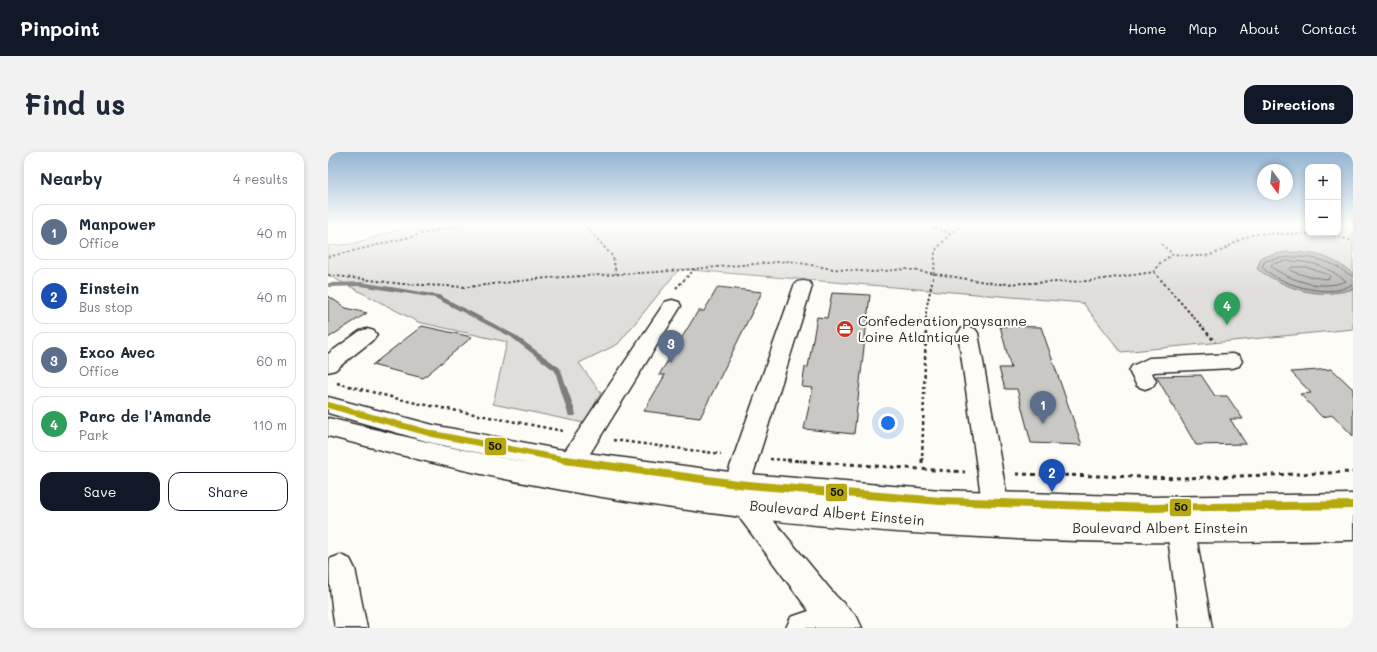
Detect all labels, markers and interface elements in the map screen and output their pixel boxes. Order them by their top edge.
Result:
text: Pinpoint [20,16,100,41]
text: Home [1128,19,1166,38]
text: Map [1188,19,1217,38]
text: About [1239,19,1280,38]
text: Contact [1302,19,1357,38]
button: Directions [1244,85,1353,124]
text: Find us [24,86,125,122]
north arrow [1257,164,1293,200]
map controls [1305,164,1341,236]
button: + [1305,164,1341,200]
text: Nearby [40,167,102,189]
text: 4 results [233,170,288,187]
button: − [1305,200,1341,236]
text: Manpower [79,214,156,234]
text: 1 [51,224,57,241]
text: 40 m [257,224,287,241]
text: Office [79,234,119,251]
text: Einstein [79,278,139,298]
text: 2 [50,288,58,305]
text: 40 m [257,288,287,305]
pin: 4 [1214,292,1240,325]
text: Bus stop [79,298,132,315]
place label: Confederation paysanne Loire Atlantique [858,311,1027,346]
office icon: Confederation paysanne Loire Atlantique [835,319,855,339]
pin: 3 [658,330,684,363]
text: Exco Avec [79,342,155,362]
text: 3 [50,352,58,369]
text: 60 m [257,352,287,369]
text: Office [79,362,119,379]
pin: 1 [1030,391,1056,424]
text: Parc de l'Amande [79,406,211,426]
your location [878,413,898,433]
text: 4 [50,416,58,433]
text: 110 m [253,416,287,433]
text: Park [79,426,108,443]
line badge: 50 [484,437,507,456]
text: 50 [488,438,502,453]
pin: 2 [1039,459,1065,492]
button: Save [40,472,160,511]
button: Share [168,472,288,511]
line badge: 50 [825,483,848,502]
text: 50 [830,484,844,499]
street label: Boulevard Albert Einstein [749,495,925,530]
line badge: 50 [1169,498,1192,517]
text: 50 [1174,499,1188,514]
street label: Boulevard Albert Einstein [1072,518,1248,537]

